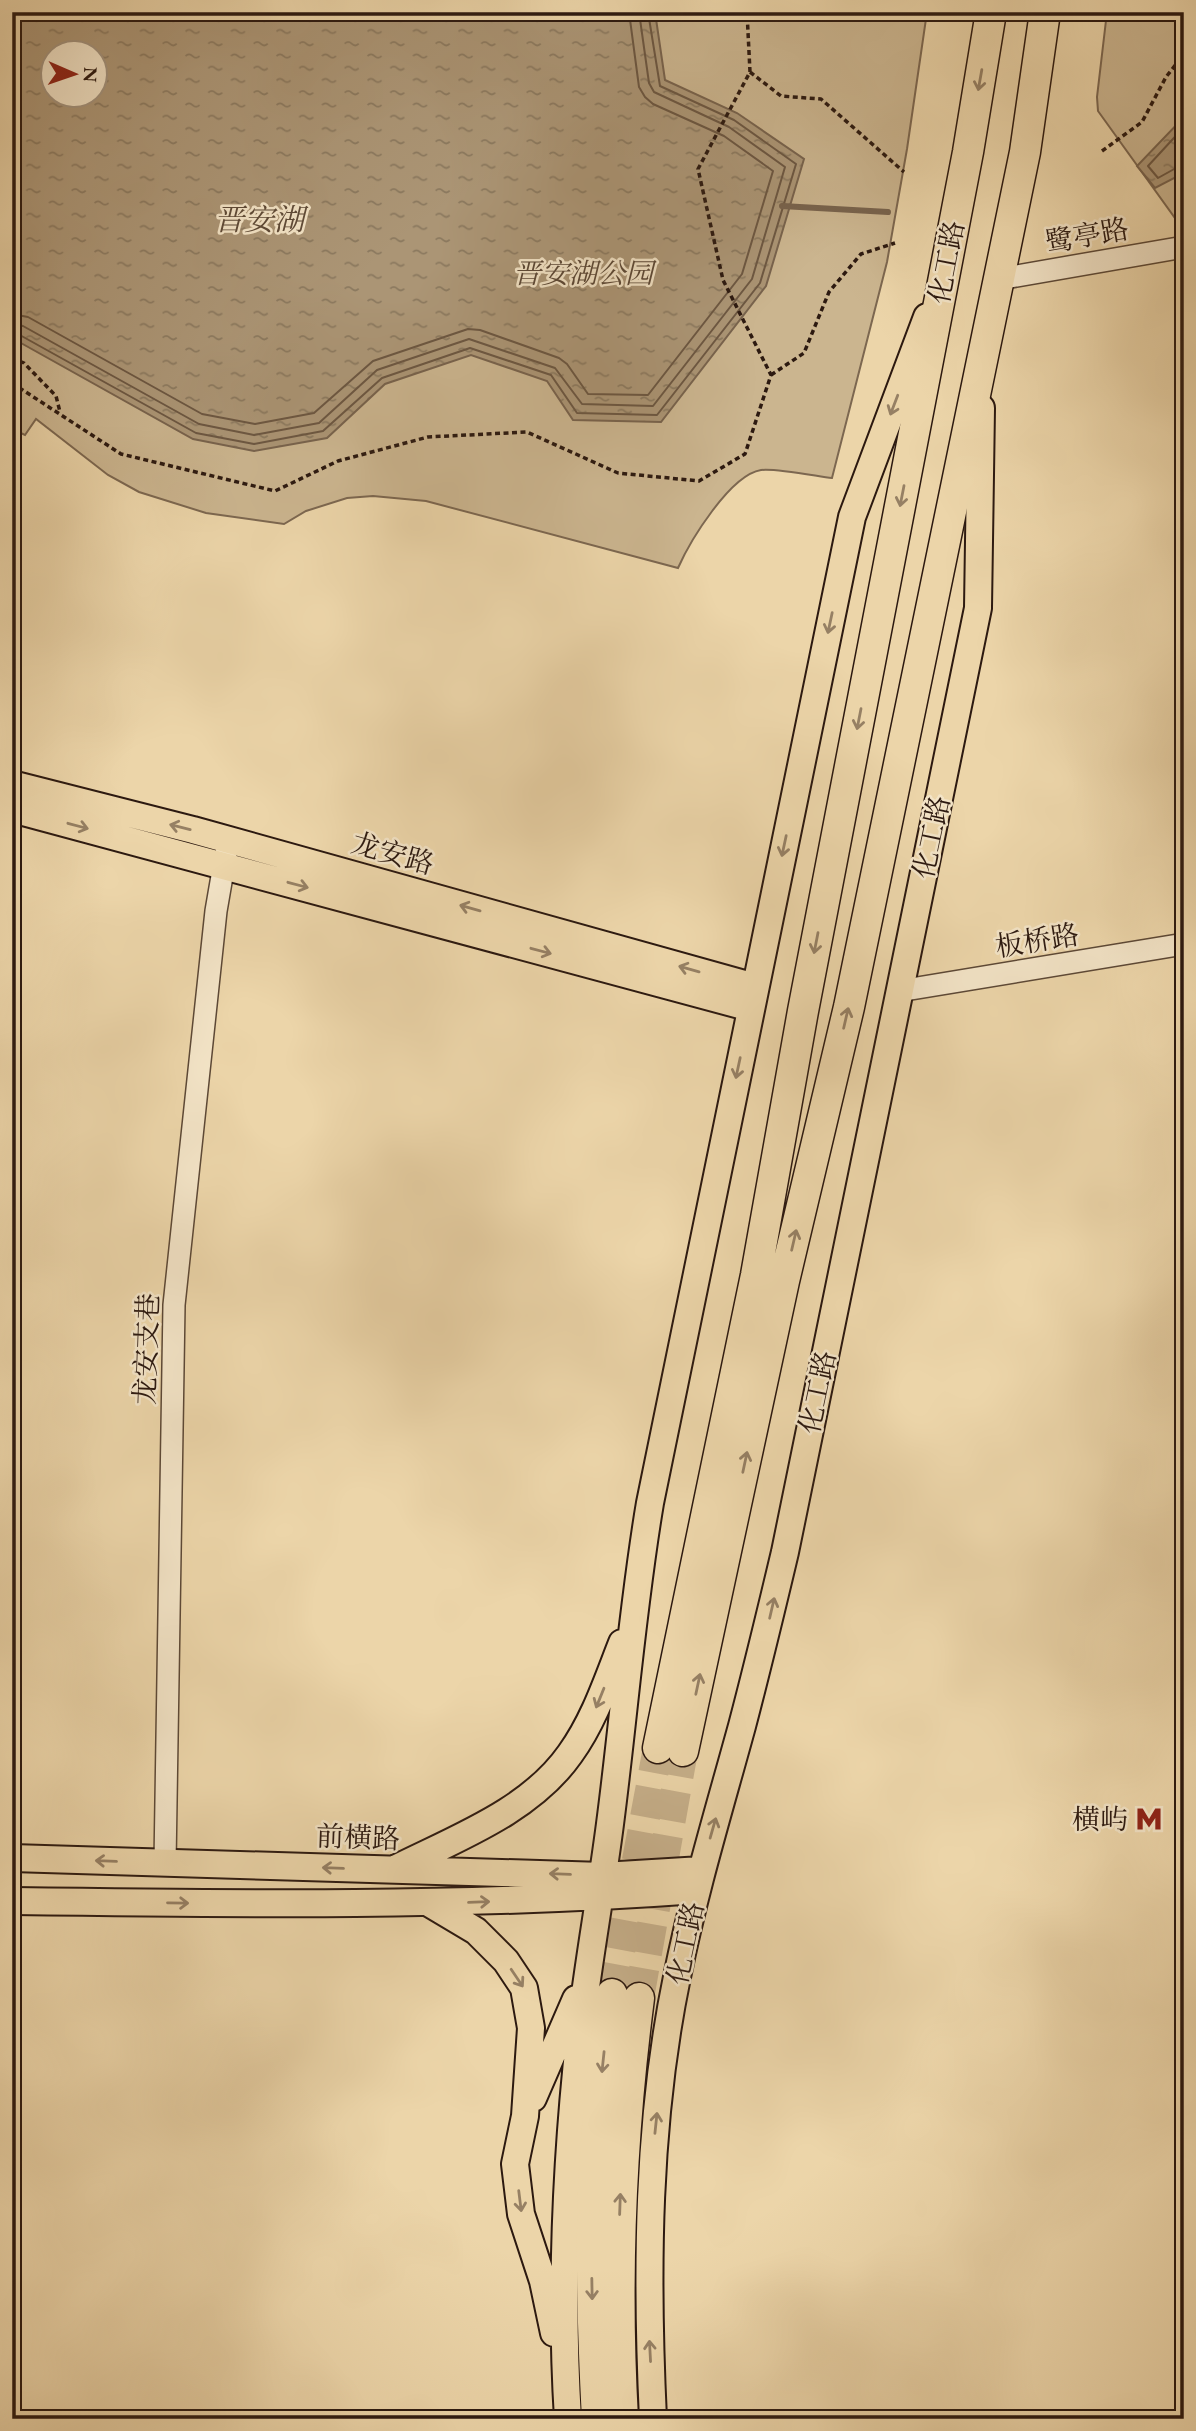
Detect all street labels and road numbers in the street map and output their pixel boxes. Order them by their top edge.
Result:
street label: 鹭亭路 [1043,210,1131,260]
street label: 化工路 [920,217,972,307]
street label: 化工路 [905,792,957,882]
street label: 龙安路 [348,824,438,882]
street label: 板桥路 [993,916,1081,964]
street label: 龙安支巷 [126,1292,166,1406]
street label: 化工路 [791,1347,843,1437]
street label: 前横路 [315,1818,401,1856]
street label: 化工路 [659,1898,711,1988]

